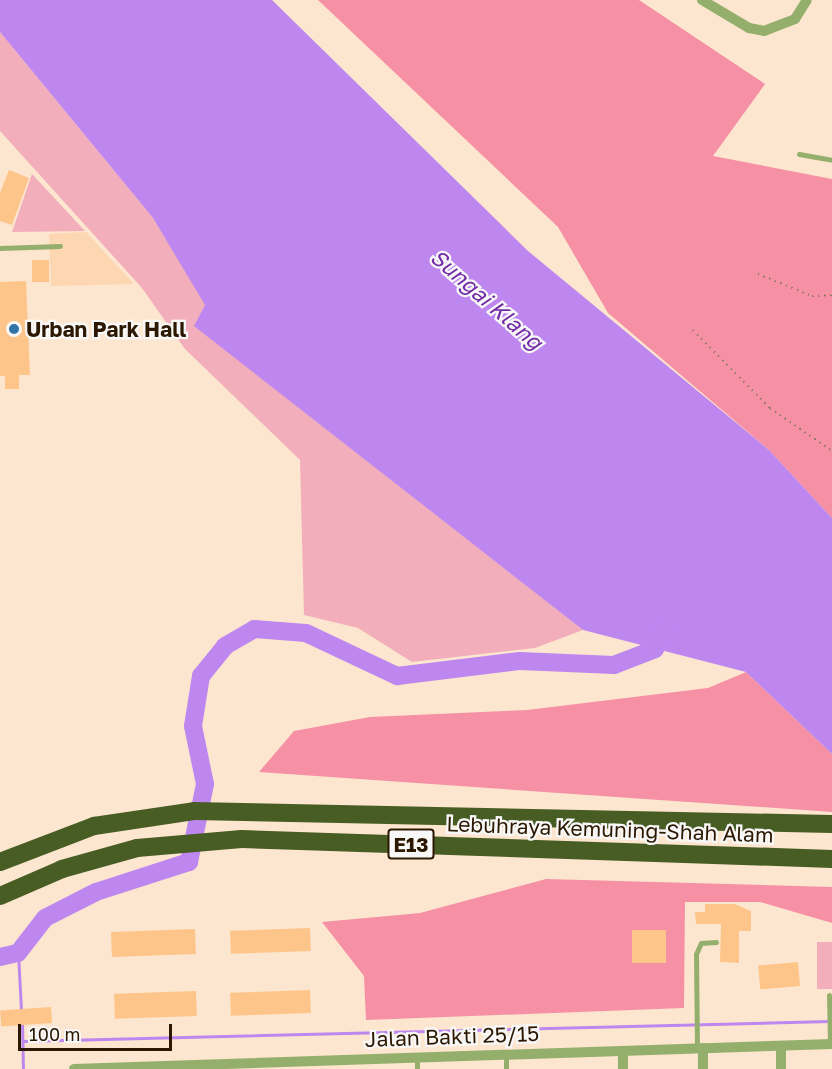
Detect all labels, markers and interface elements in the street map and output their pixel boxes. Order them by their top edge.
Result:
water label: Sungai Klang [426,243,548,355]
place label: Urban Park Hall [26,316,186,342]
marker: Urban Park Hall [7,322,21,336]
street label: Lebuhraya Kemuning-Shah Alam [446,811,774,847]
road number: E13 [387,827,435,861]
scale bar [21,1012,176,1050]
street label: Jalan Bakti 25/15 [364,1020,540,1052]
text: 100 m [29,1023,80,1045]

